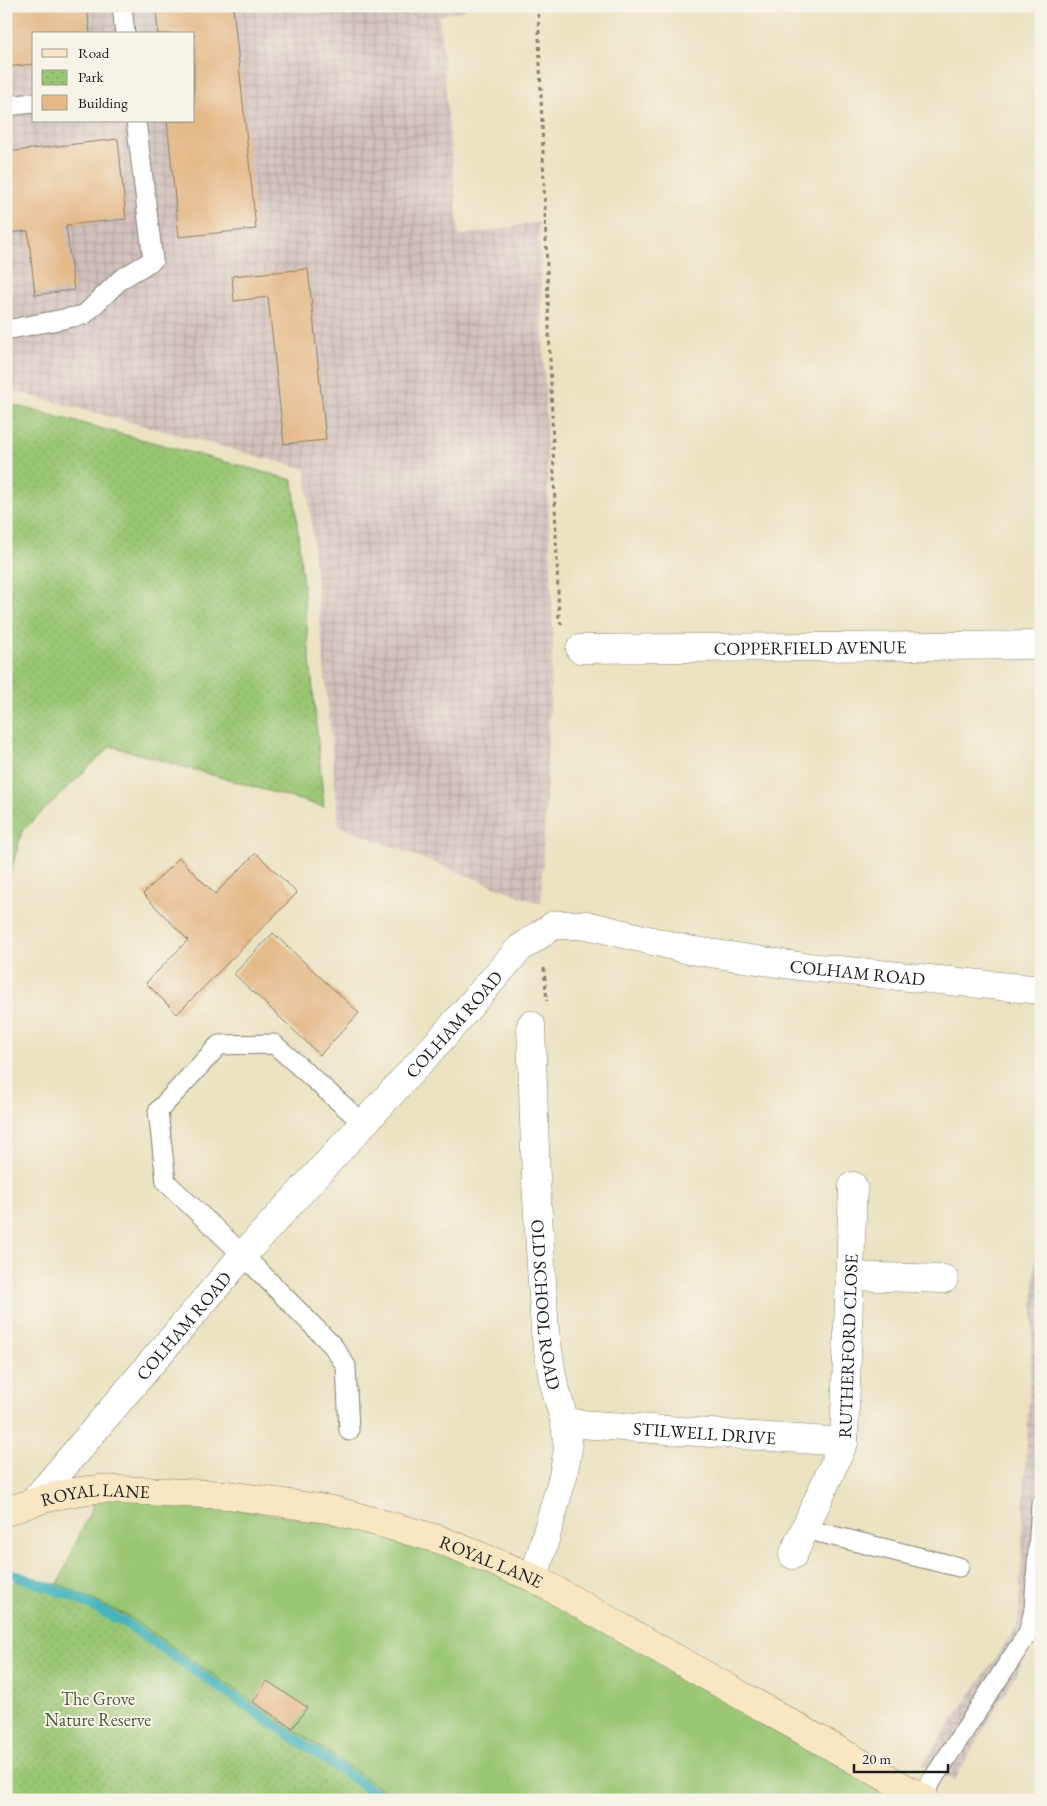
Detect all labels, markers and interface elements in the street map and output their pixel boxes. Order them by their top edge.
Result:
legend [32,32,195,122]
text: Road [78,43,110,62]
text: Park [78,67,105,86]
text: Building [78,93,128,112]
street label: COPPERFIELD AVENUE [714,635,906,659]
street label: COLHAM ROAD [788,953,926,990]
street label: COLHAM ROAD [400,965,507,1082]
street label: OLD SCHOOL ROAD [527,1219,567,1392]
street label: RUTHERFORD CLOSE [833,1254,862,1439]
street label: COLHAM ROAD [130,1266,236,1385]
street label: STILWELL DRIVE [632,1416,777,1449]
street label: ROYAL LANE [38,1477,150,1511]
street label: ROYAL LANE [436,1529,547,1592]
park label: The Grove Nature Reserve [45,1687,151,1731]
scale bar [854,1741,948,1773]
text: 20 m [862,1749,891,1768]

